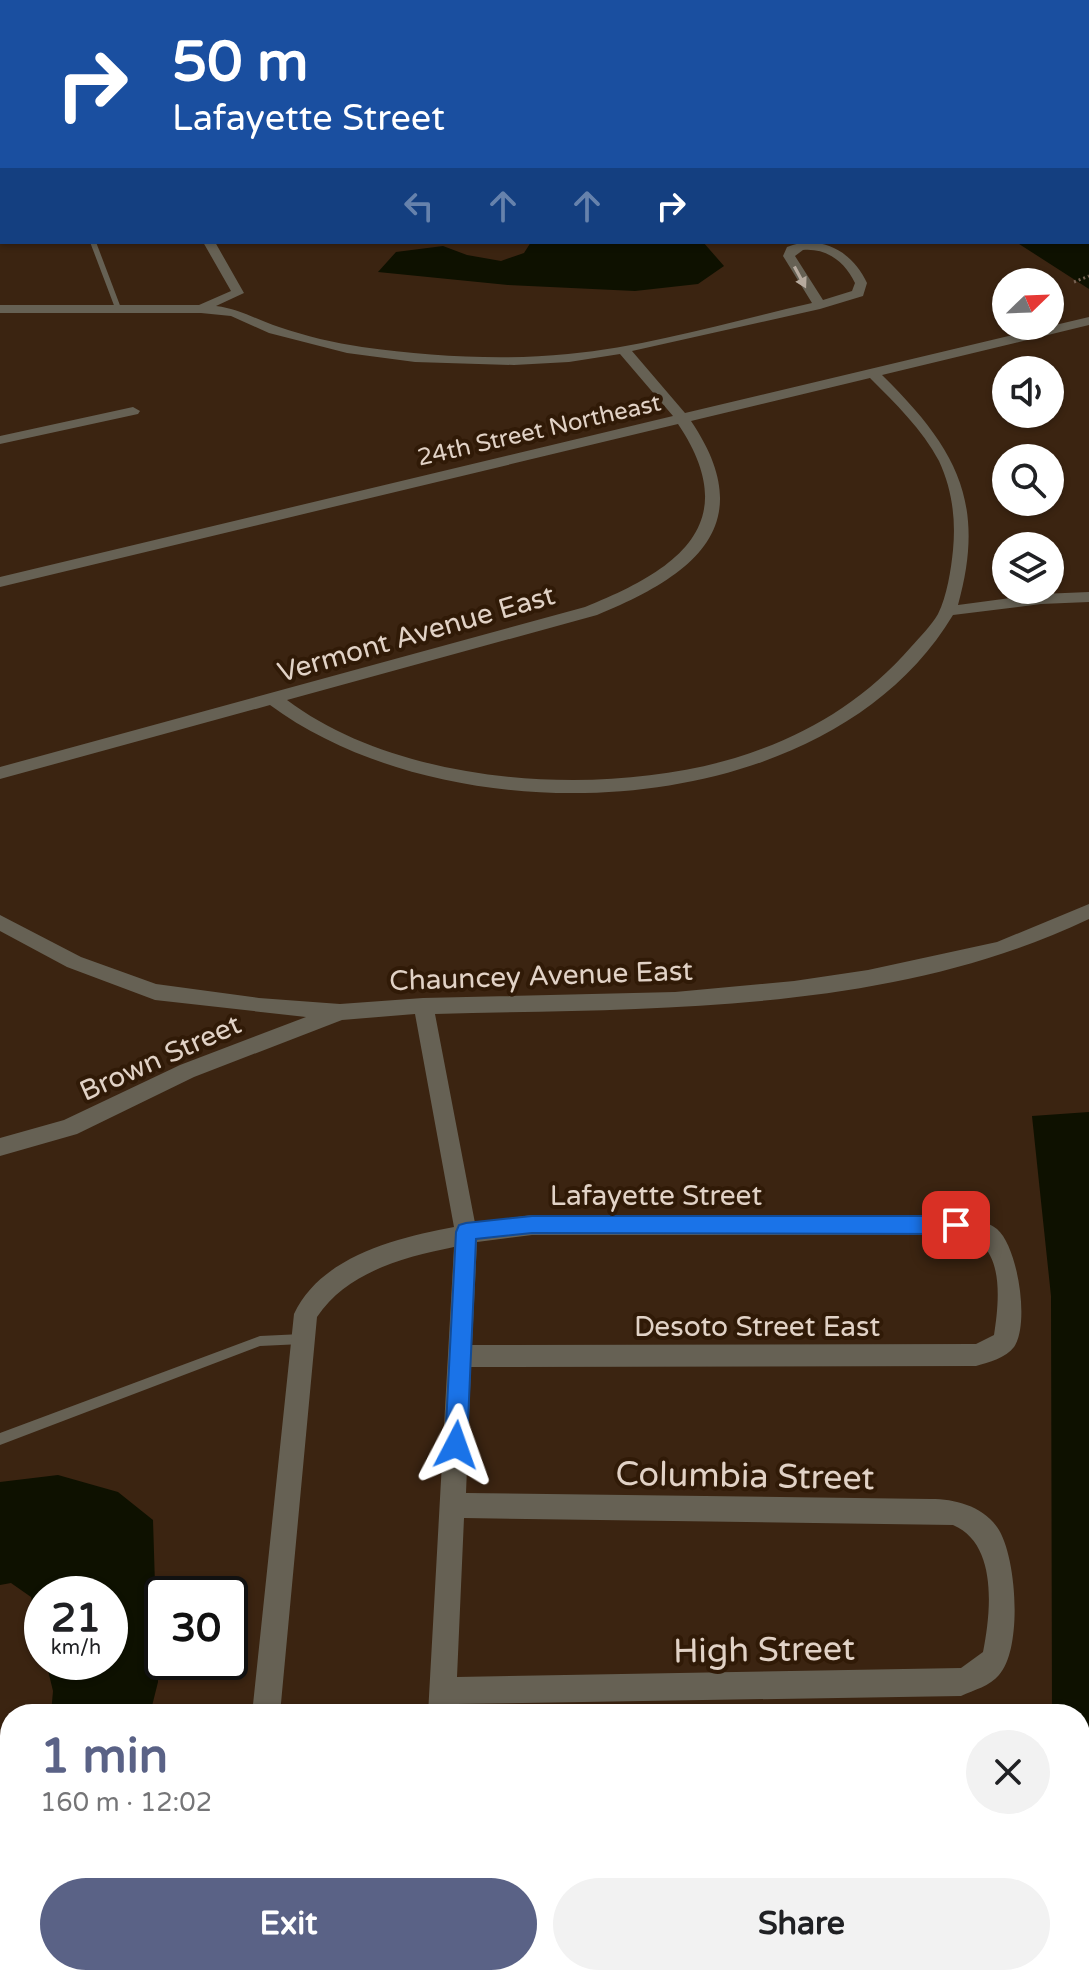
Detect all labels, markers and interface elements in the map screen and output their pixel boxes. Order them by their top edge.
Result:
text: 50 m [172,29,308,96]
icon: right [40,32,144,136]
text: Lafayette Street [172,97,445,140]
icon: left [397,184,441,228]
icon: ahead [481,184,525,228]
icon: ahead [565,184,609,228]
icon: right [649,184,693,228]
one-way arrow [794,266,807,289]
north arrow [992,268,1064,340]
map controls [992,268,1064,604]
button: sound [992,356,1064,428]
street label: 24th Street Northeast [414,388,664,473]
button: search [992,444,1064,516]
button: layers [992,532,1064,604]
street label: Vermont Avenue East [274,578,559,690]
street label: Chauncey Avenue East [389,954,694,998]
street label: Brown Street [75,1007,247,1109]
street label: Lafayette Street [550,1179,762,1213]
pin [922,1191,990,1259]
icon: arrive [934,1203,978,1247]
street label: Desoto Street East [634,1310,880,1344]
position arrow [414,1403,498,1487]
street label: Columbia Street [615,1454,875,1499]
speed limit sign: 30 [144,1576,248,1680]
text: 21 [51,1594,101,1642]
street label: High Street [673,1628,855,1673]
text: km/h [51,1636,101,1660]
text: 1 min [40,1728,168,1786]
button: close [966,1730,1050,1814]
text: 160 m · 12:02 [40,1787,212,1818]
button: Exit [40,1878,537,1970]
button: Share [553,1878,1050,1970]

